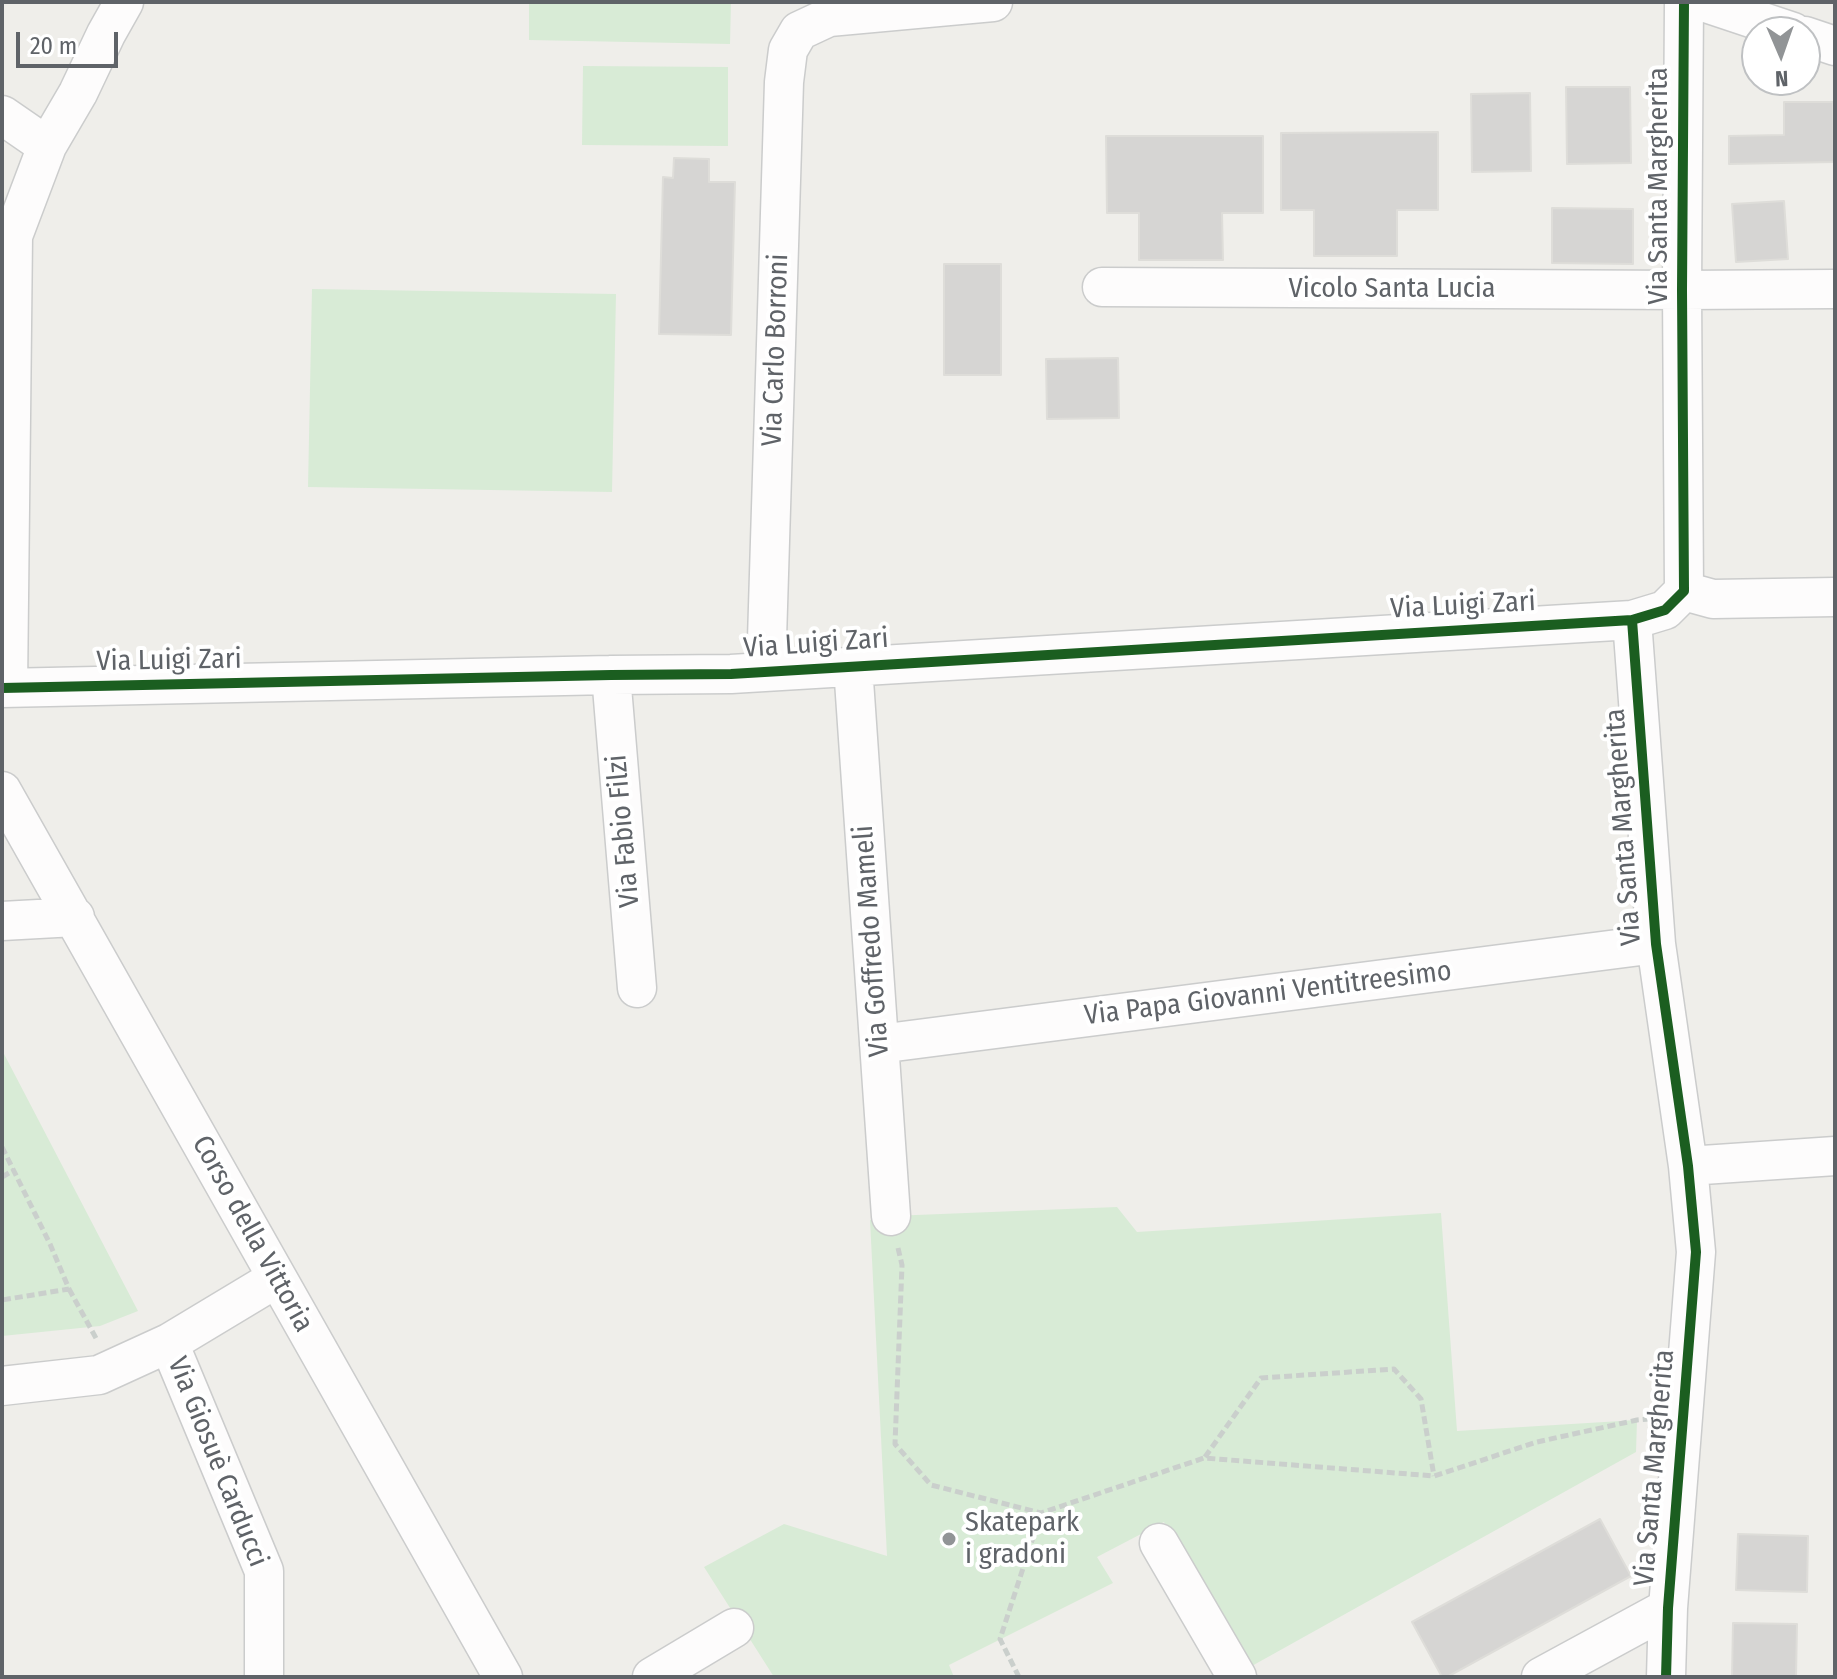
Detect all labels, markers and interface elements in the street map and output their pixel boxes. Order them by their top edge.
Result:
scale bar [20,16,122,66]
north arrow [1741,16,1821,96]
text: 20 m [30,32,77,60]
text: N [1775,65,1789,92]
street label: Via Santa Margherita [1642,67,1676,305]
street label: Via Carlo Borroni [756,253,796,447]
street label: Vicolo Santa Lucia [1288,272,1496,306]
street label: Via Luigi Zari [1390,585,1536,627]
street label: Via Luigi Zari [742,622,890,666]
street label: Via Luigi Zari [96,643,242,679]
street label: Via Santa Margherita [1599,707,1649,947]
street label: Via Fabio Filzi [601,753,647,909]
street label: Via Goffredo Mameli [847,824,897,1058]
street label: Via Papa Giovanni Ventitreesimo [1083,955,1453,1033]
street label: Corso della Vittoria [184,1130,320,1338]
street label: Via Santa Margherita [1628,1348,1682,1588]
street label: Via Giosuè Carducci [160,1352,274,1572]
place label: Skatepark i gradoni [965,1506,1079,1572]
marker: Skatepark i gradoni [940,1530,958,1548]

